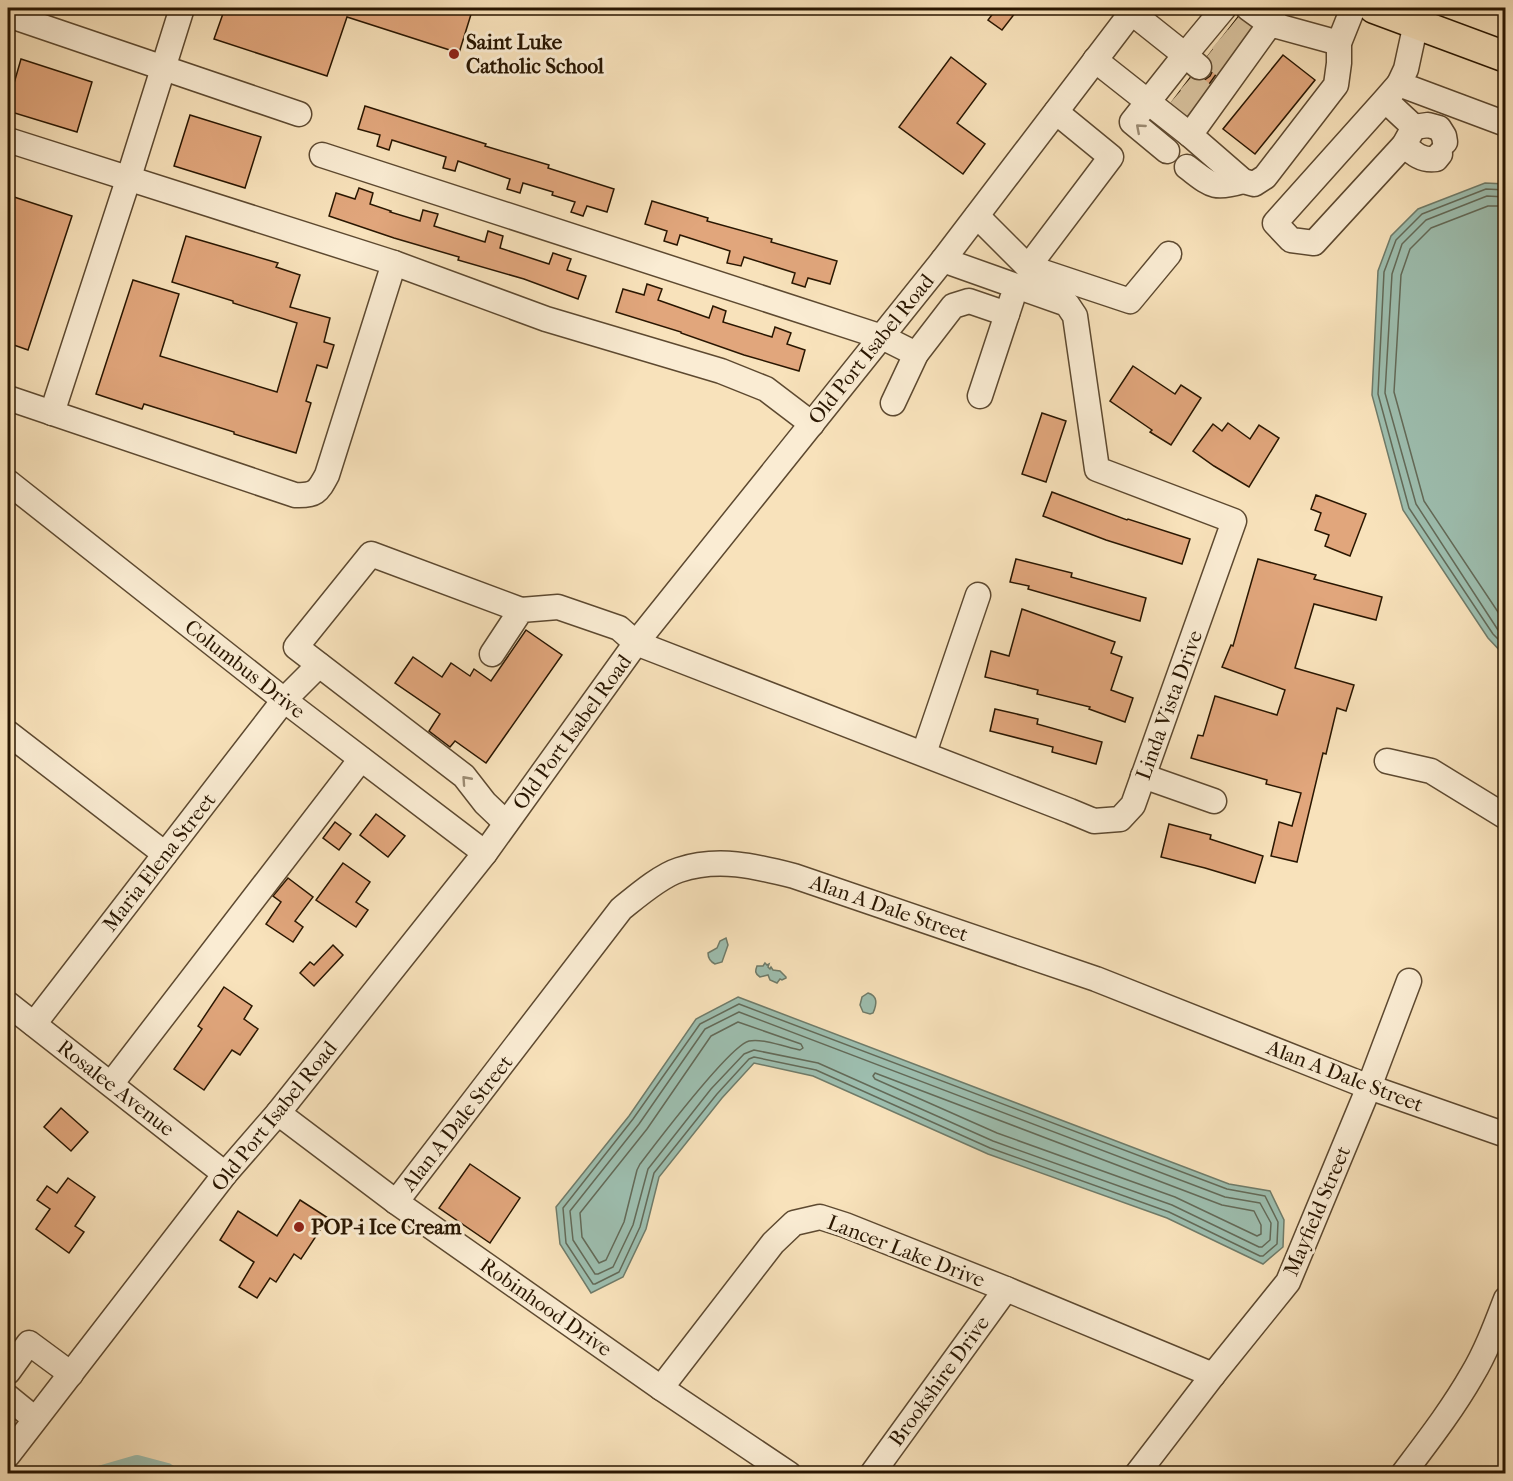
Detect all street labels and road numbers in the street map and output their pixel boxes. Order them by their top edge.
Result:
street label: Old Port Isabel Road [803,269,939,429]
street label: Columbus Drive [180,615,310,723]
street label: Linda Vista Drive [1131,627,1207,783]
street label: Old Port Isabel Road [508,649,637,814]
street label: Maria Elena Street [98,788,221,936]
street label: Alan A Dale Street [806,869,972,946]
street label: Rosalee Avenue [53,1035,179,1141]
street label: Alan A Dale Street [1262,1035,1427,1117]
street label: Old Port Isabel Road [206,1036,342,1196]
street label: Alan A Dale Street [396,1050,518,1196]
street label: Mayfield Street [1279,1142,1355,1280]
street label: Lancer Lake Drive [824,1210,988,1292]
street label: Robinhood Drive [476,1253,616,1361]
street label: Brookshire Drive [884,1311,994,1451]

